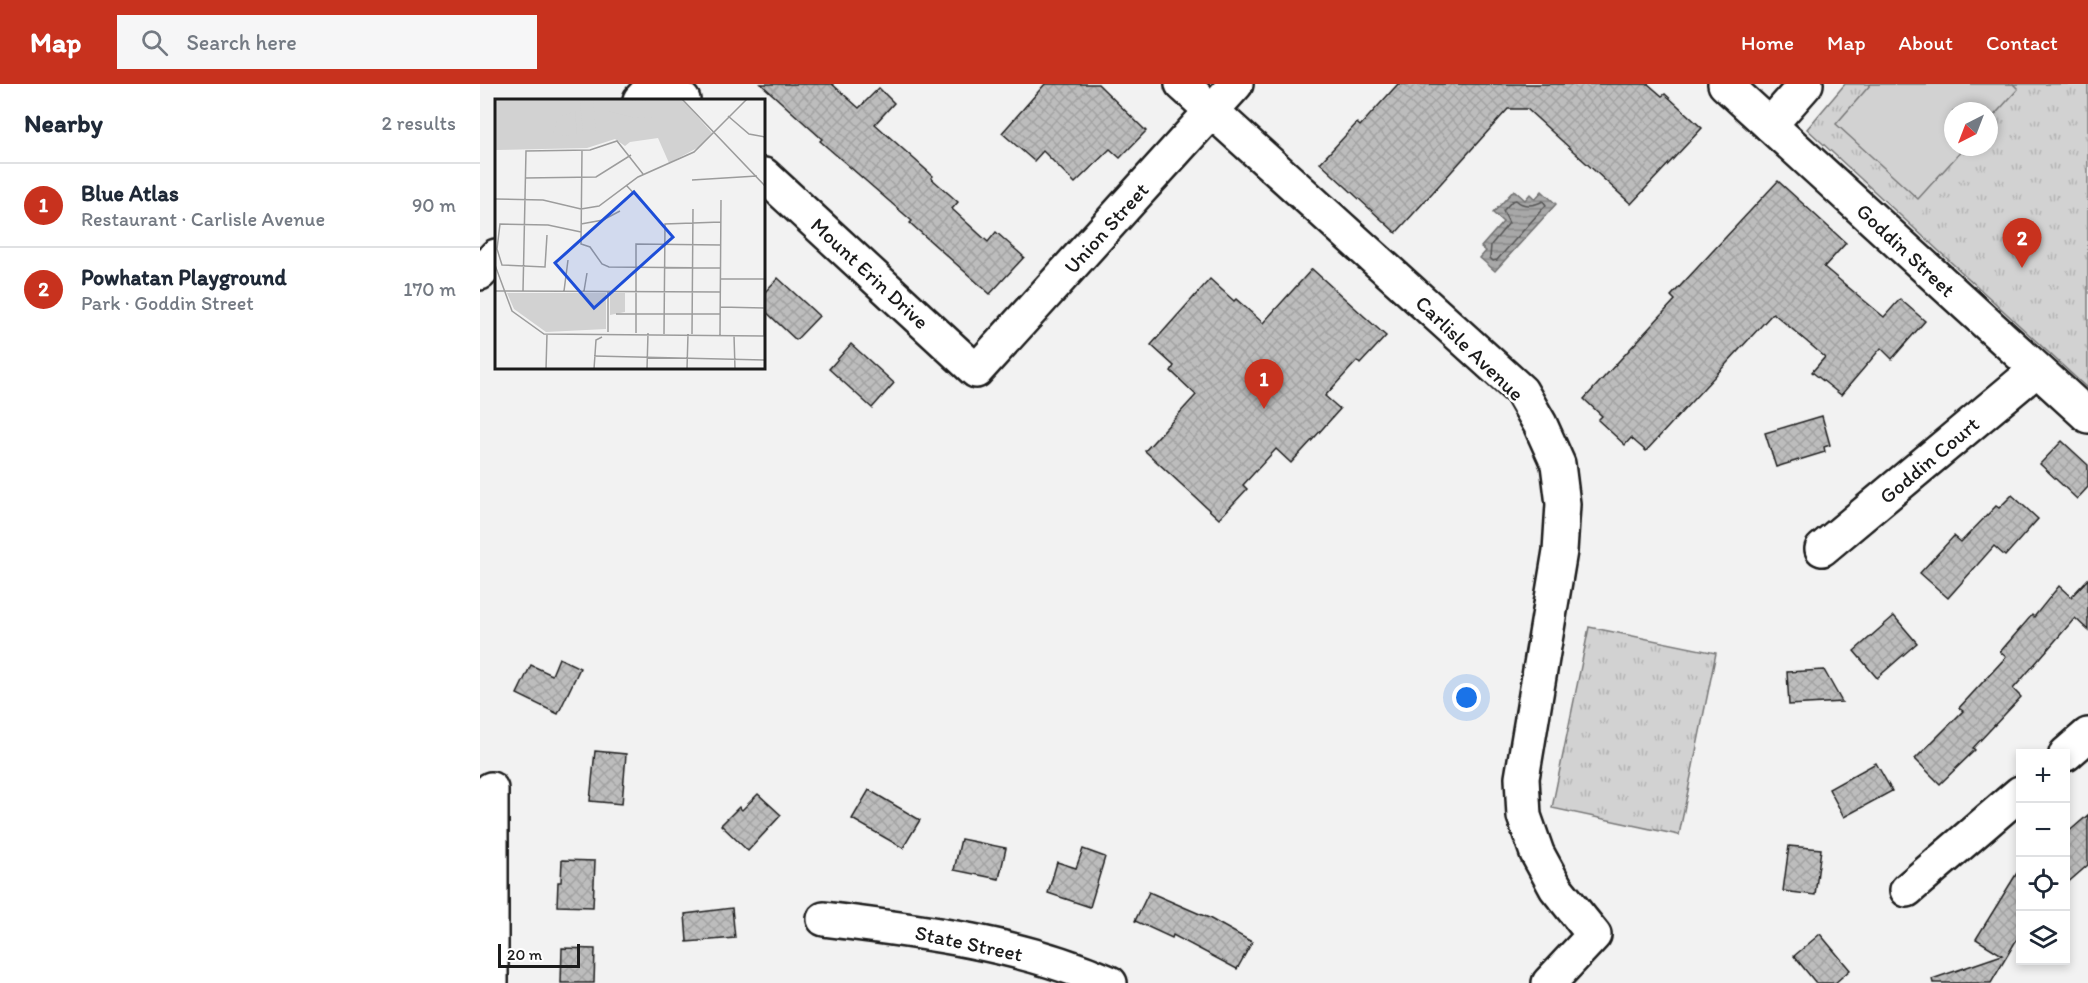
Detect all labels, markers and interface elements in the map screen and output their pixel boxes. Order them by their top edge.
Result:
search box [117,15,537,69]
text: Map [30,25,81,59]
icon: search [138,26,171,59]
text: Search here [186,29,297,56]
text: Home [1741,30,1794,55]
text: Map [1827,30,1866,55]
text: About [1899,30,1953,55]
text: Contact [1986,30,2058,55]
inset map [495,99,765,369]
north arrow [1944,102,1998,156]
text: Nearby [24,107,103,139]
text: 2 results [382,111,456,135]
street label: Union Street [1059,177,1153,279]
text: Blue Atlas [81,180,179,207]
text: 1 [39,193,48,217]
text: 90 m [412,193,456,217]
street label: Goddin Street [1851,198,1961,302]
text: Restaurant · Carlisle Avenue [81,207,325,231]
street label: Mount Erin Drive [806,212,934,334]
pin: 2 [2002,218,2042,268]
text: Powhatan Playground [81,264,287,291]
text: 2 [38,277,49,301]
text: 170 m [403,277,456,301]
street label: Carlisle Avenue [1411,290,1529,406]
text: Park · Goddin Street [81,291,254,315]
pin: 1 [1244,360,1284,409]
street label: Goddin Court [1874,411,1984,509]
your location [1452,683,1481,712]
map controls [2016,749,2070,965]
button: + [2016,749,2070,803]
button: − [2016,803,2070,857]
button: locate [2016,857,2070,911]
button: layers [2016,911,2070,965]
street label: State Street [913,919,1025,967]
scale bar [498,941,580,968]
text: 20 m [507,945,542,964]

